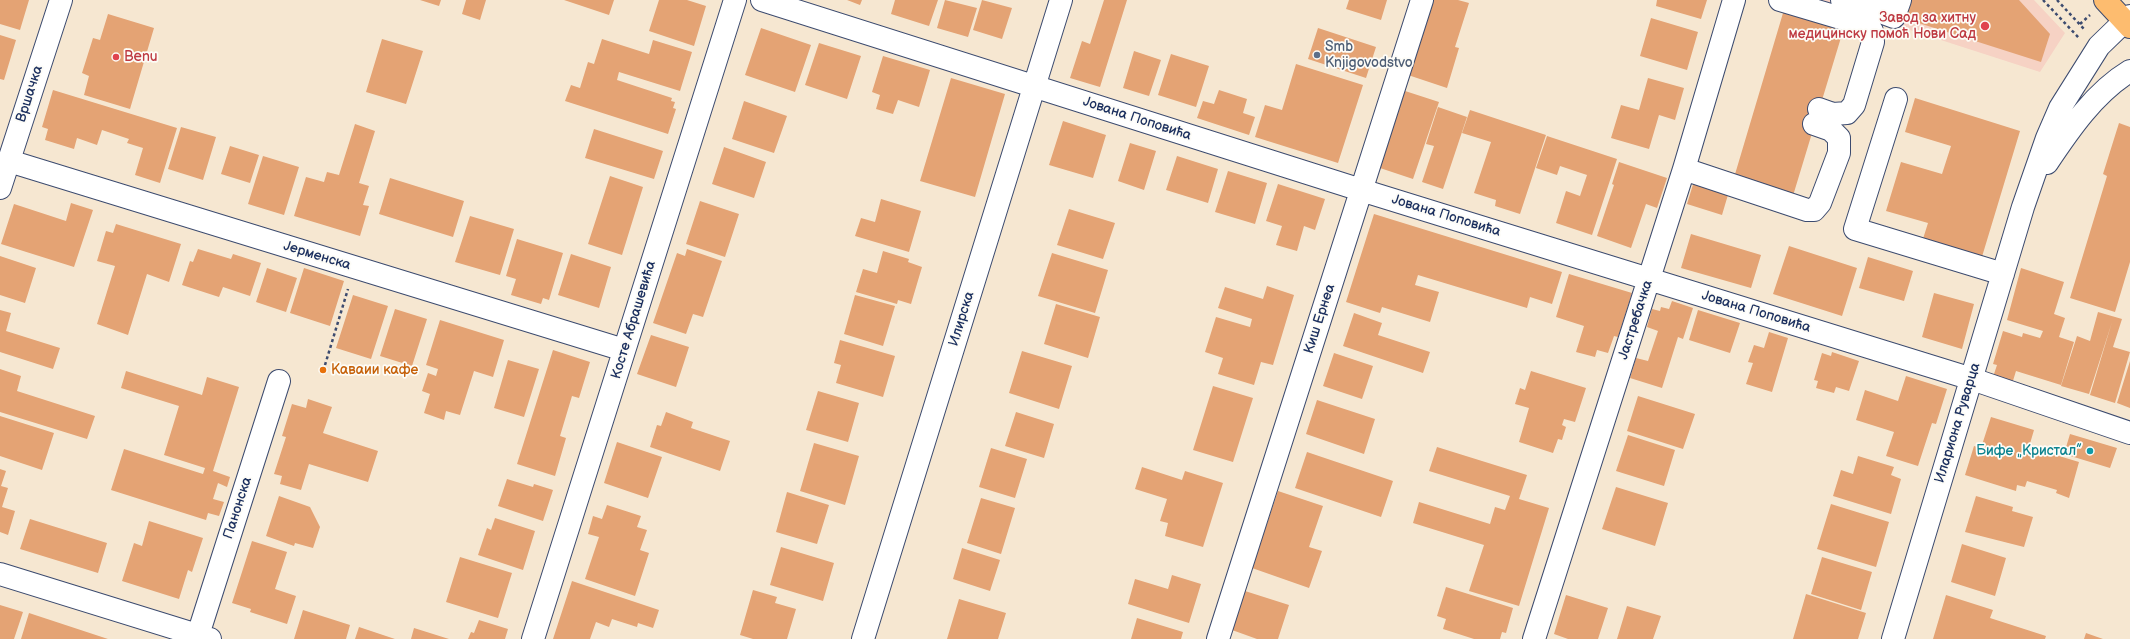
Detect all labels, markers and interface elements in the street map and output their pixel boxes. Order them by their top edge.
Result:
place label: Завод за хитну медицинску помоћ Нови Сад [1789,10,1976,42]
marker: Завод за хитну медицинску помоћ Нови Сад [1979,20,1991,32]
place label: Smb Knjigovodstvo [1325,39,1413,72]
place label: Benu [124,49,158,65]
marker: Smb Knjigovodstvo [1312,50,1322,60]
marker: Benu [111,52,121,62]
street label: Вршачка [13,64,47,124]
street label: Јована Поповића [1081,94,1193,144]
street label: Јована Поповића [1389,191,1503,241]
street label: Јерменска [281,238,353,274]
street label: Косте Абрашевића [608,259,660,381]
street label: Јастребачка [1615,278,1657,362]
street label: Киш Ернеа [1301,282,1339,356]
street label: Јована Поповића [1699,287,1813,337]
street label: Илирска [946,290,978,348]
street label: Илариона Руварца [1932,361,1984,485]
place label: Каваии кафе [331,362,418,378]
marker: Каваии кафе [318,365,328,375]
place label: Бифе „Кристал” [1976,443,2082,459]
marker: Бифе „Кристал” [2085,446,2095,456]
street label: Панонска [220,475,256,541]

